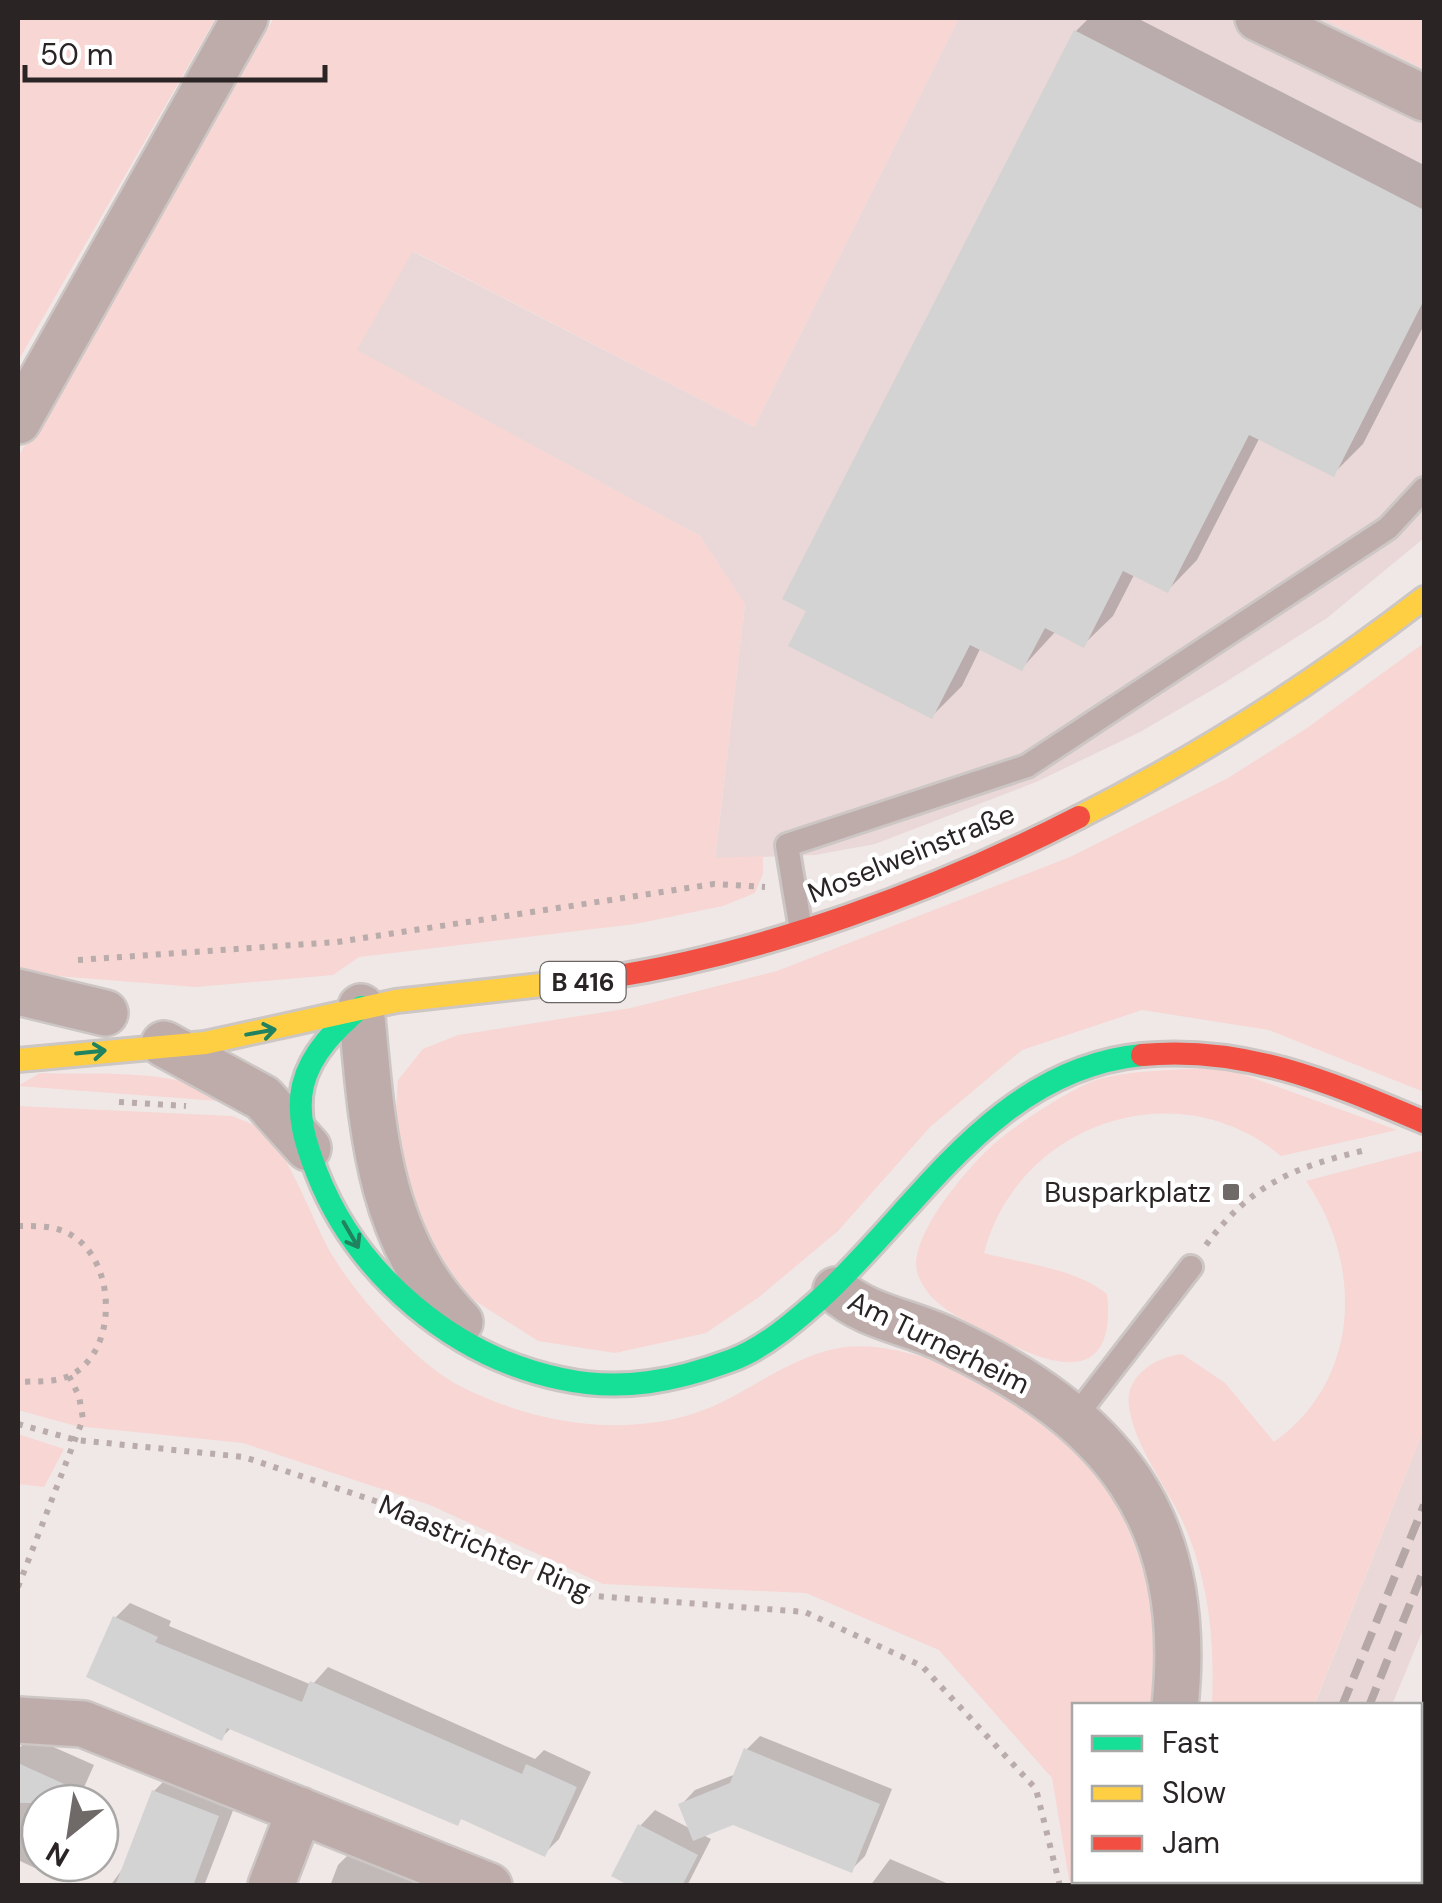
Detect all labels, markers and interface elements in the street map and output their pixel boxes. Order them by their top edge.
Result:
scale bar [25,20,325,82]
text: 50 m [40,35,114,74]
street label: Moselweinstraße [802,795,1020,912]
road number: B 416 [540,962,626,1002]
one-way arrow [244,1022,276,1041]
one-way arrow [74,1042,106,1061]
place label: Busparkplatz [1044,1174,1211,1211]
marker: Busparkplatz [1220,1181,1242,1203]
one-way arrow [341,1220,361,1249]
street label: Am Turnerheim [842,1282,1036,1402]
street label: Maastrichter Ring [373,1486,597,1609]
legend [1072,1703,1422,1883]
text: Fast [1162,1723,1220,1762]
text: Slow [1162,1773,1226,1812]
north arrow [20,1783,120,1883]
text: Jam [1162,1823,1220,1862]
text: N [40,1833,76,1875]

